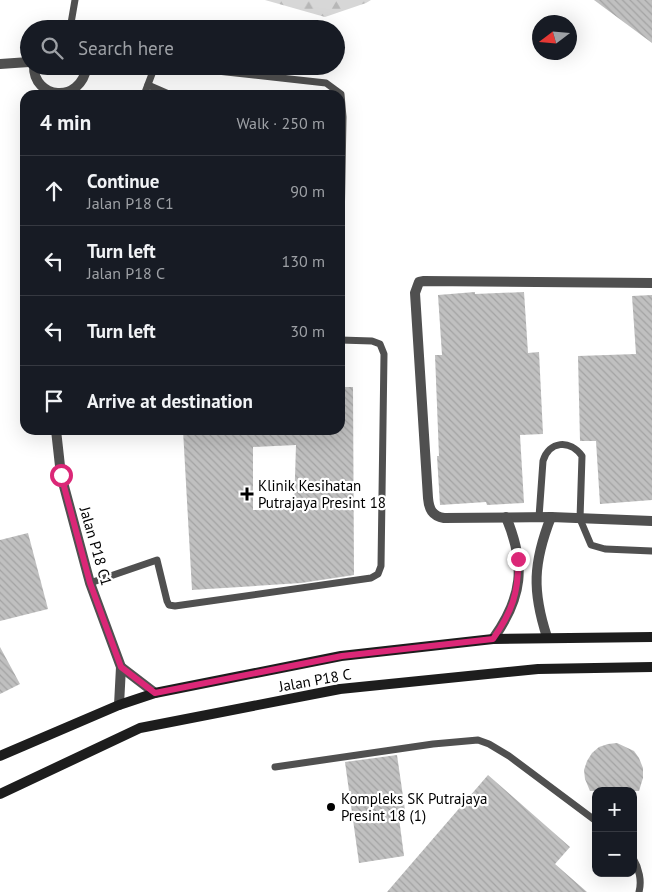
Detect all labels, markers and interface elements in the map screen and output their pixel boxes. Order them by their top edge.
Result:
north arrow [532,15,577,60]
search box [20,20,345,75]
icon: search [38,34,66,62]
text: Search here [78,36,174,60]
text: 4 min [40,109,91,136]
text: Walk · 250 m [236,113,325,133]
text: Continue [87,169,159,193]
icon: ahead [40,177,68,205]
text: 90 m [290,181,325,201]
text: Jalan P18 C1 [87,193,174,213]
text: Turn left [87,239,156,263]
icon: left [40,247,68,275]
text: 130 m [282,251,325,271]
text: Jalan P18 C [87,263,165,283]
icon: left [40,317,68,345]
text: Turn left [87,319,156,343]
text: 30 m [290,321,325,341]
icon: arrive [40,387,68,415]
text: Arrive at destination [87,389,253,413]
route start [50,464,73,487]
place label: Klinik Kesihatan Putrajaya Presint 18 [258,476,386,512]
marker: Klinik Kesihatan Putrajaya Presint 18 [240,487,254,501]
street label: Jalan P18 C1 [75,503,116,588]
route end [507,548,530,571]
street label: Jalan P18 C [276,664,353,696]
map controls [592,787,637,877]
button: + [592,787,637,832]
place label: Kompleks SK Putrajaya Presint 18 (1) [341,789,487,825]
marker: Kompleks SK Putrajaya Presint 18 (1) [325,801,337,813]
button: − [592,832,637,877]

